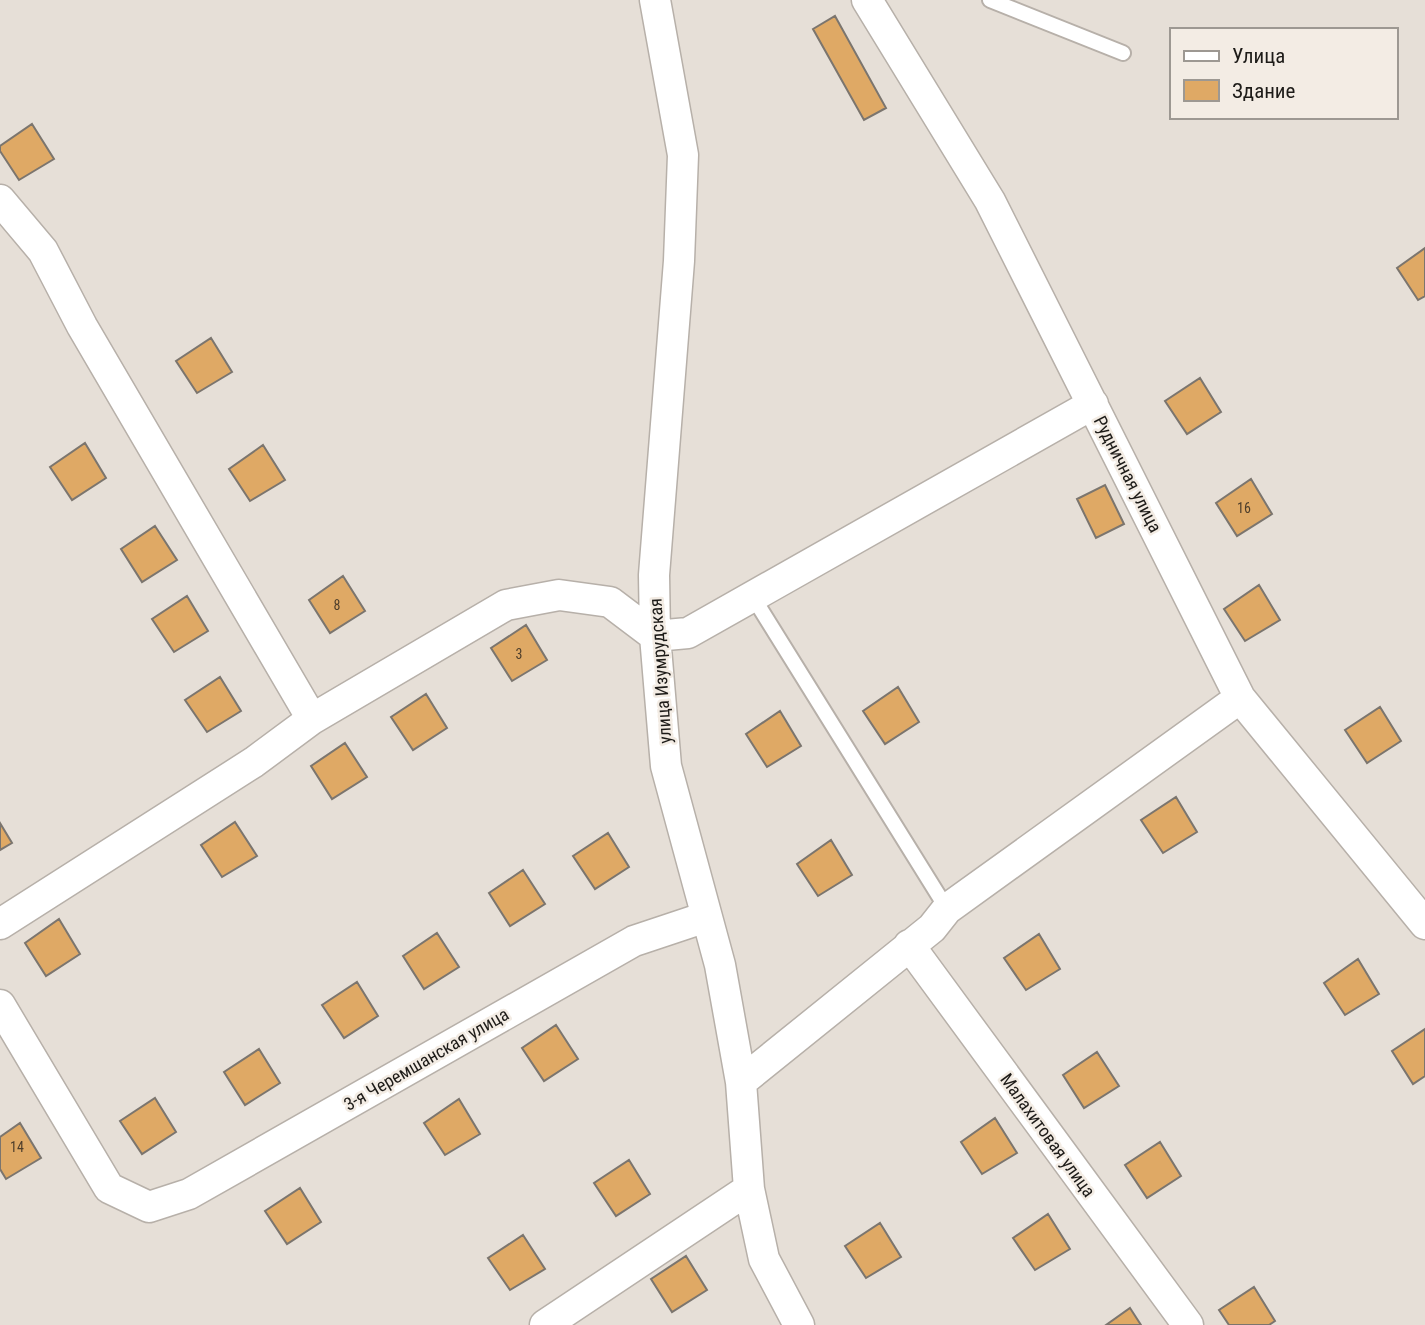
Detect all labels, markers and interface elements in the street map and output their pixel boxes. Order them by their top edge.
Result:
legend [1170,28,1397,119]
text: Улица [1232,44,1285,68]
text: Здание [1232,79,1296,103]
street label: Рудничная улица [1090,412,1166,536]
house number: 16 [1237,500,1251,516]
house number: 8 [334,597,341,613]
street label: улица Изумрудская [644,598,676,744]
house number: 3 [516,646,522,662]
street label: 3-я Черемшанская улица [340,1003,512,1115]
street label: Малахитовая улица [996,1069,1100,1201]
house number: 14 [10,1139,24,1155]

